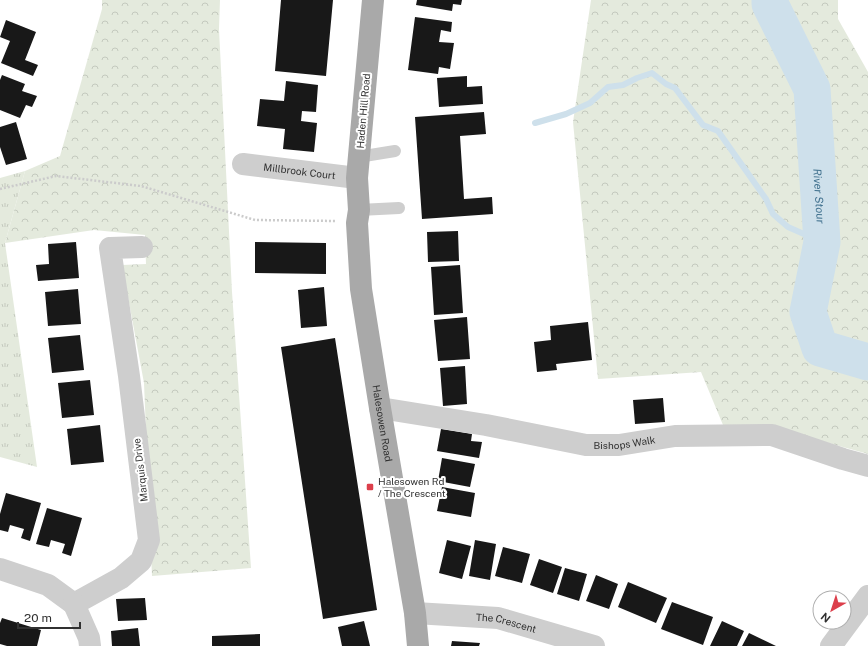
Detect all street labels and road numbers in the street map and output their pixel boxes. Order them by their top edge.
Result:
street label: Haden Hill Road [354,73,372,149]
street label: Millbrook Court [263,161,336,181]
street label: Halesowen Road [370,384,395,462]
street label: Bishops Walk [594,433,657,451]
street label: Marquis Drive [130,437,150,502]
street label: The Crescent [476,611,538,635]

